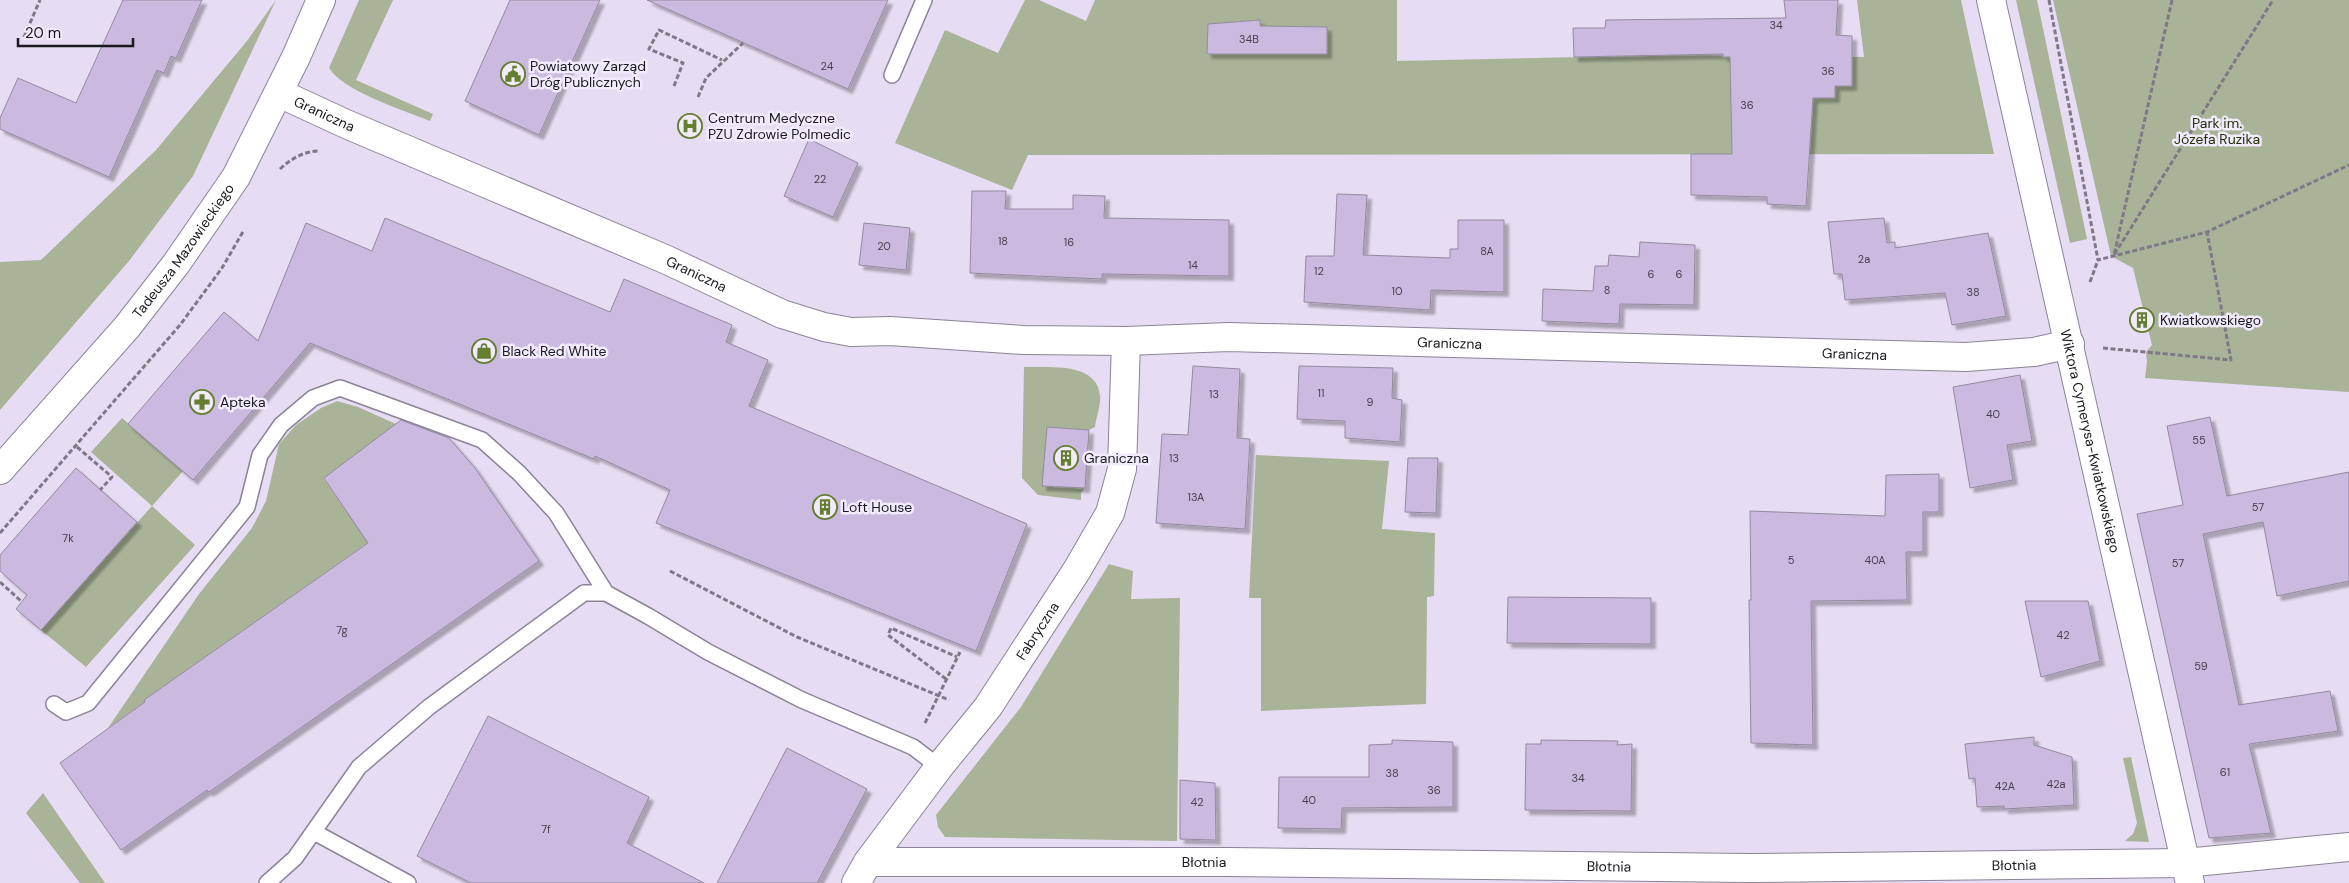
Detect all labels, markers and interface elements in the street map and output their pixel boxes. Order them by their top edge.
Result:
scale bar [18,15,132,47]
house number: 34 [1769,18,1783,32]
text: 20 m [25,23,61,43]
house number: 34B [1239,32,1259,46]
place label: Powiatowy Zarząd Dróg Publicznych [530,57,646,91]
house number: 24 [821,59,834,73]
public building icon: Powiatowy Zarząd Dróg Publicznych [500,61,526,87]
house number: 36 [1821,64,1835,78]
street label: Graniczna [291,92,357,136]
house number: 36 [1740,98,1754,112]
place label: Centrum Medyczne PZU Zdrowie Polmedic [708,109,851,143]
hospital icon: Centrum Medyczne PZU Zdrowie Polmedic [677,113,703,139]
park label: Park im. Józefa Ruzika [2174,114,2260,148]
house number: 22 [814,172,826,186]
street label: Tadeusza Mazowieckiego [128,180,238,322]
house number: 18 [998,234,1008,248]
house number: 16 [1064,235,1074,249]
house number: 20 [877,239,891,253]
house number: 8A [1480,244,1494,258]
street label: Graniczna [663,252,730,296]
house number: 2a [1858,252,1870,266]
house number: 14 [1188,258,1198,272]
house number: 12 [1314,264,1324,278]
house number: 6 [1648,267,1655,281]
house number: 6 [1676,267,1683,281]
house number: 8 [1604,283,1610,297]
house number: 10 [1392,284,1402,298]
house number: 38 [1966,285,1980,299]
building icon: Kwiatkowskiego [2129,307,2155,333]
place label: Kwiatkowskiego [2160,311,2261,329]
street label: Wiktora Cymerysa-Kwiatkowskiego [2056,327,2124,554]
street label: Graniczna [1417,333,1482,353]
shop icon: Black Red White [471,338,497,364]
place label: Black Red White [502,342,607,360]
street label: Graniczna [1822,344,1887,364]
house number: 11 [1318,386,1324,400]
house number: 13 [1209,387,1219,401]
pharmacy icon: Apteka [189,389,215,415]
place label: Apteka [220,393,266,411]
house number: 9 [1367,395,1374,409]
house number: 40 [1986,407,2000,421]
house number: 55 [2192,433,2206,447]
building icon: Graniczna [1053,445,1079,471]
place label: Graniczna [1084,449,1149,467]
house number: 13 [1169,451,1179,465]
house number: 13A [1188,490,1204,504]
building icon: Loft House [812,494,838,520]
place label: Loft House [842,498,912,516]
house number: 57 [2252,500,2264,514]
house number: 7k [62,531,74,545]
house number: 5 [1788,553,1795,567]
house number: 40A [1864,553,1886,567]
house number: 57 [2172,556,2184,570]
street label: Fabryczna [1012,598,1063,663]
house number: 7g [336,623,348,637]
house number: 42 [2056,628,2070,642]
house number: 59 [2194,659,2208,673]
house number: 61 [2220,765,2230,779]
house number: 38 [1385,766,1399,780]
house number: 34 [1571,771,1585,785]
house number: 42a [2047,777,2066,791]
house number: 42A [1995,779,2015,793]
house number: 36 [1427,783,1441,797]
house number: 40 [1302,793,1316,807]
house number: 42 [1190,795,1204,809]
house number: 7f [541,822,551,836]
street label: Błotnia [1182,853,1226,871]
street label: Błotnia [1992,856,2036,874]
street label: Błotnia [1587,857,1631,876]

